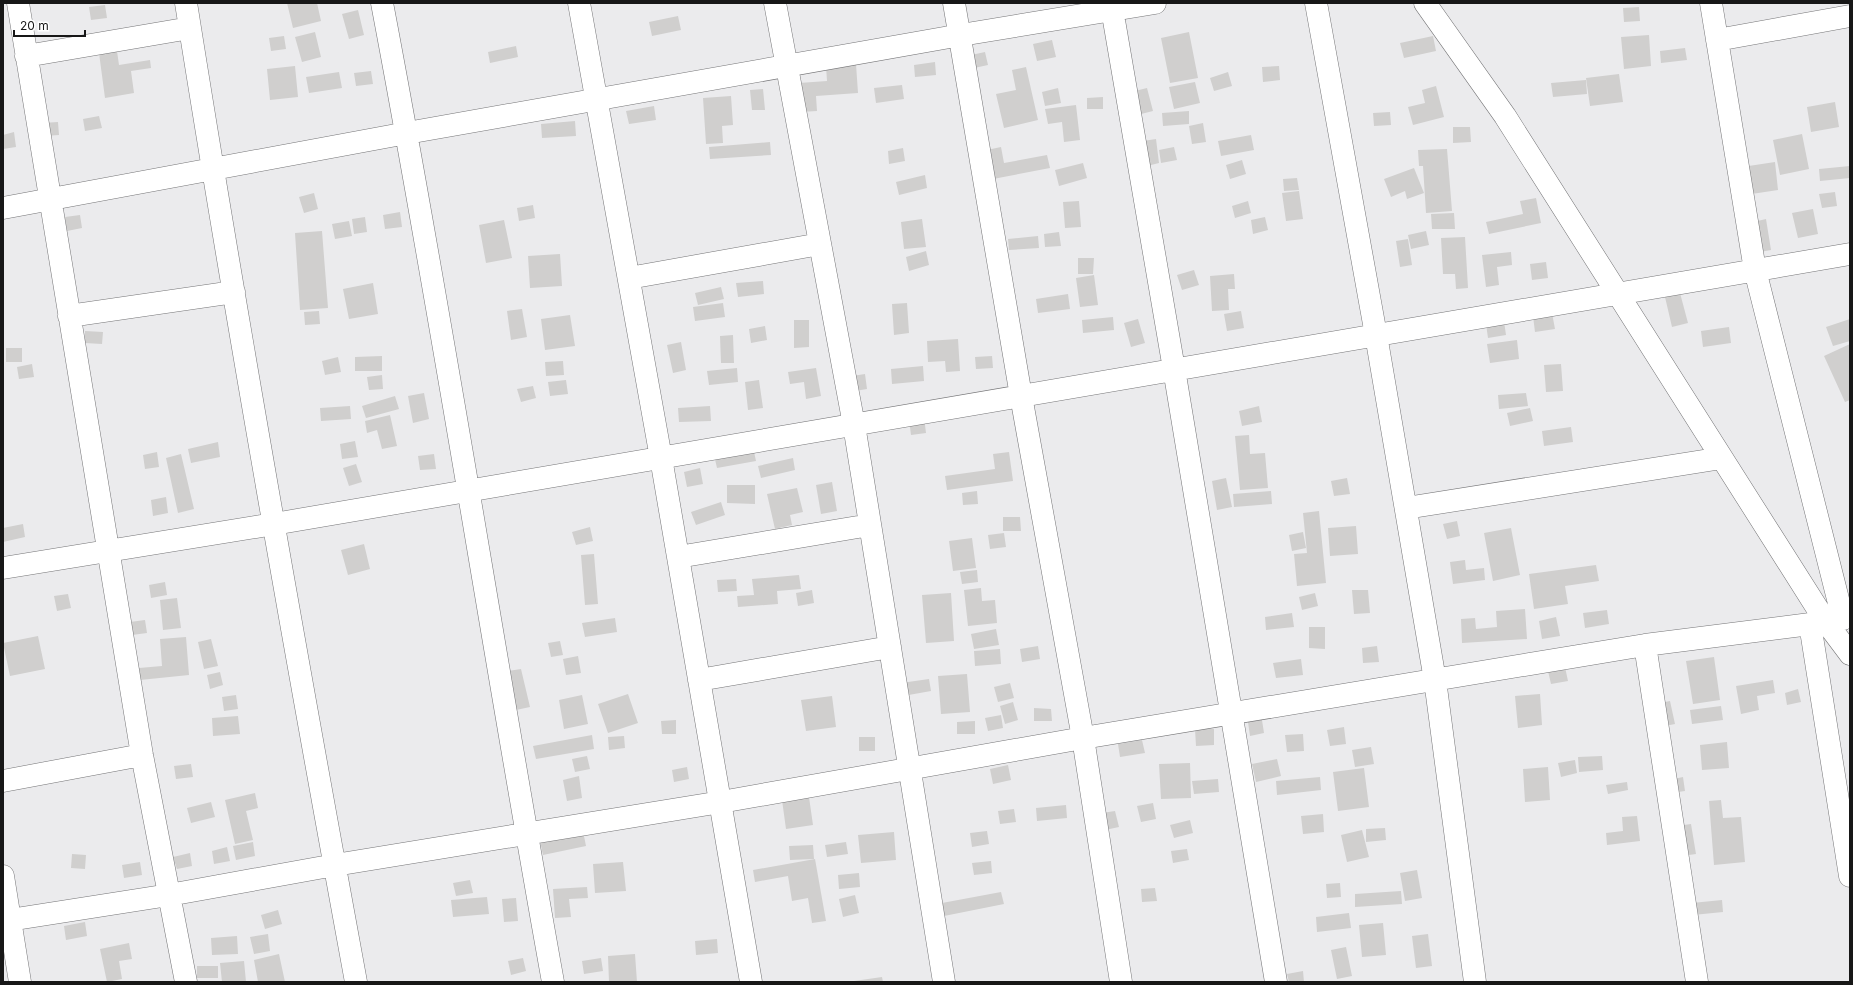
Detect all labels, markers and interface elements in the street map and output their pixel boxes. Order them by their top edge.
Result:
scale bar [14,12,85,38]
text: 20 m [20,18,49,33]

